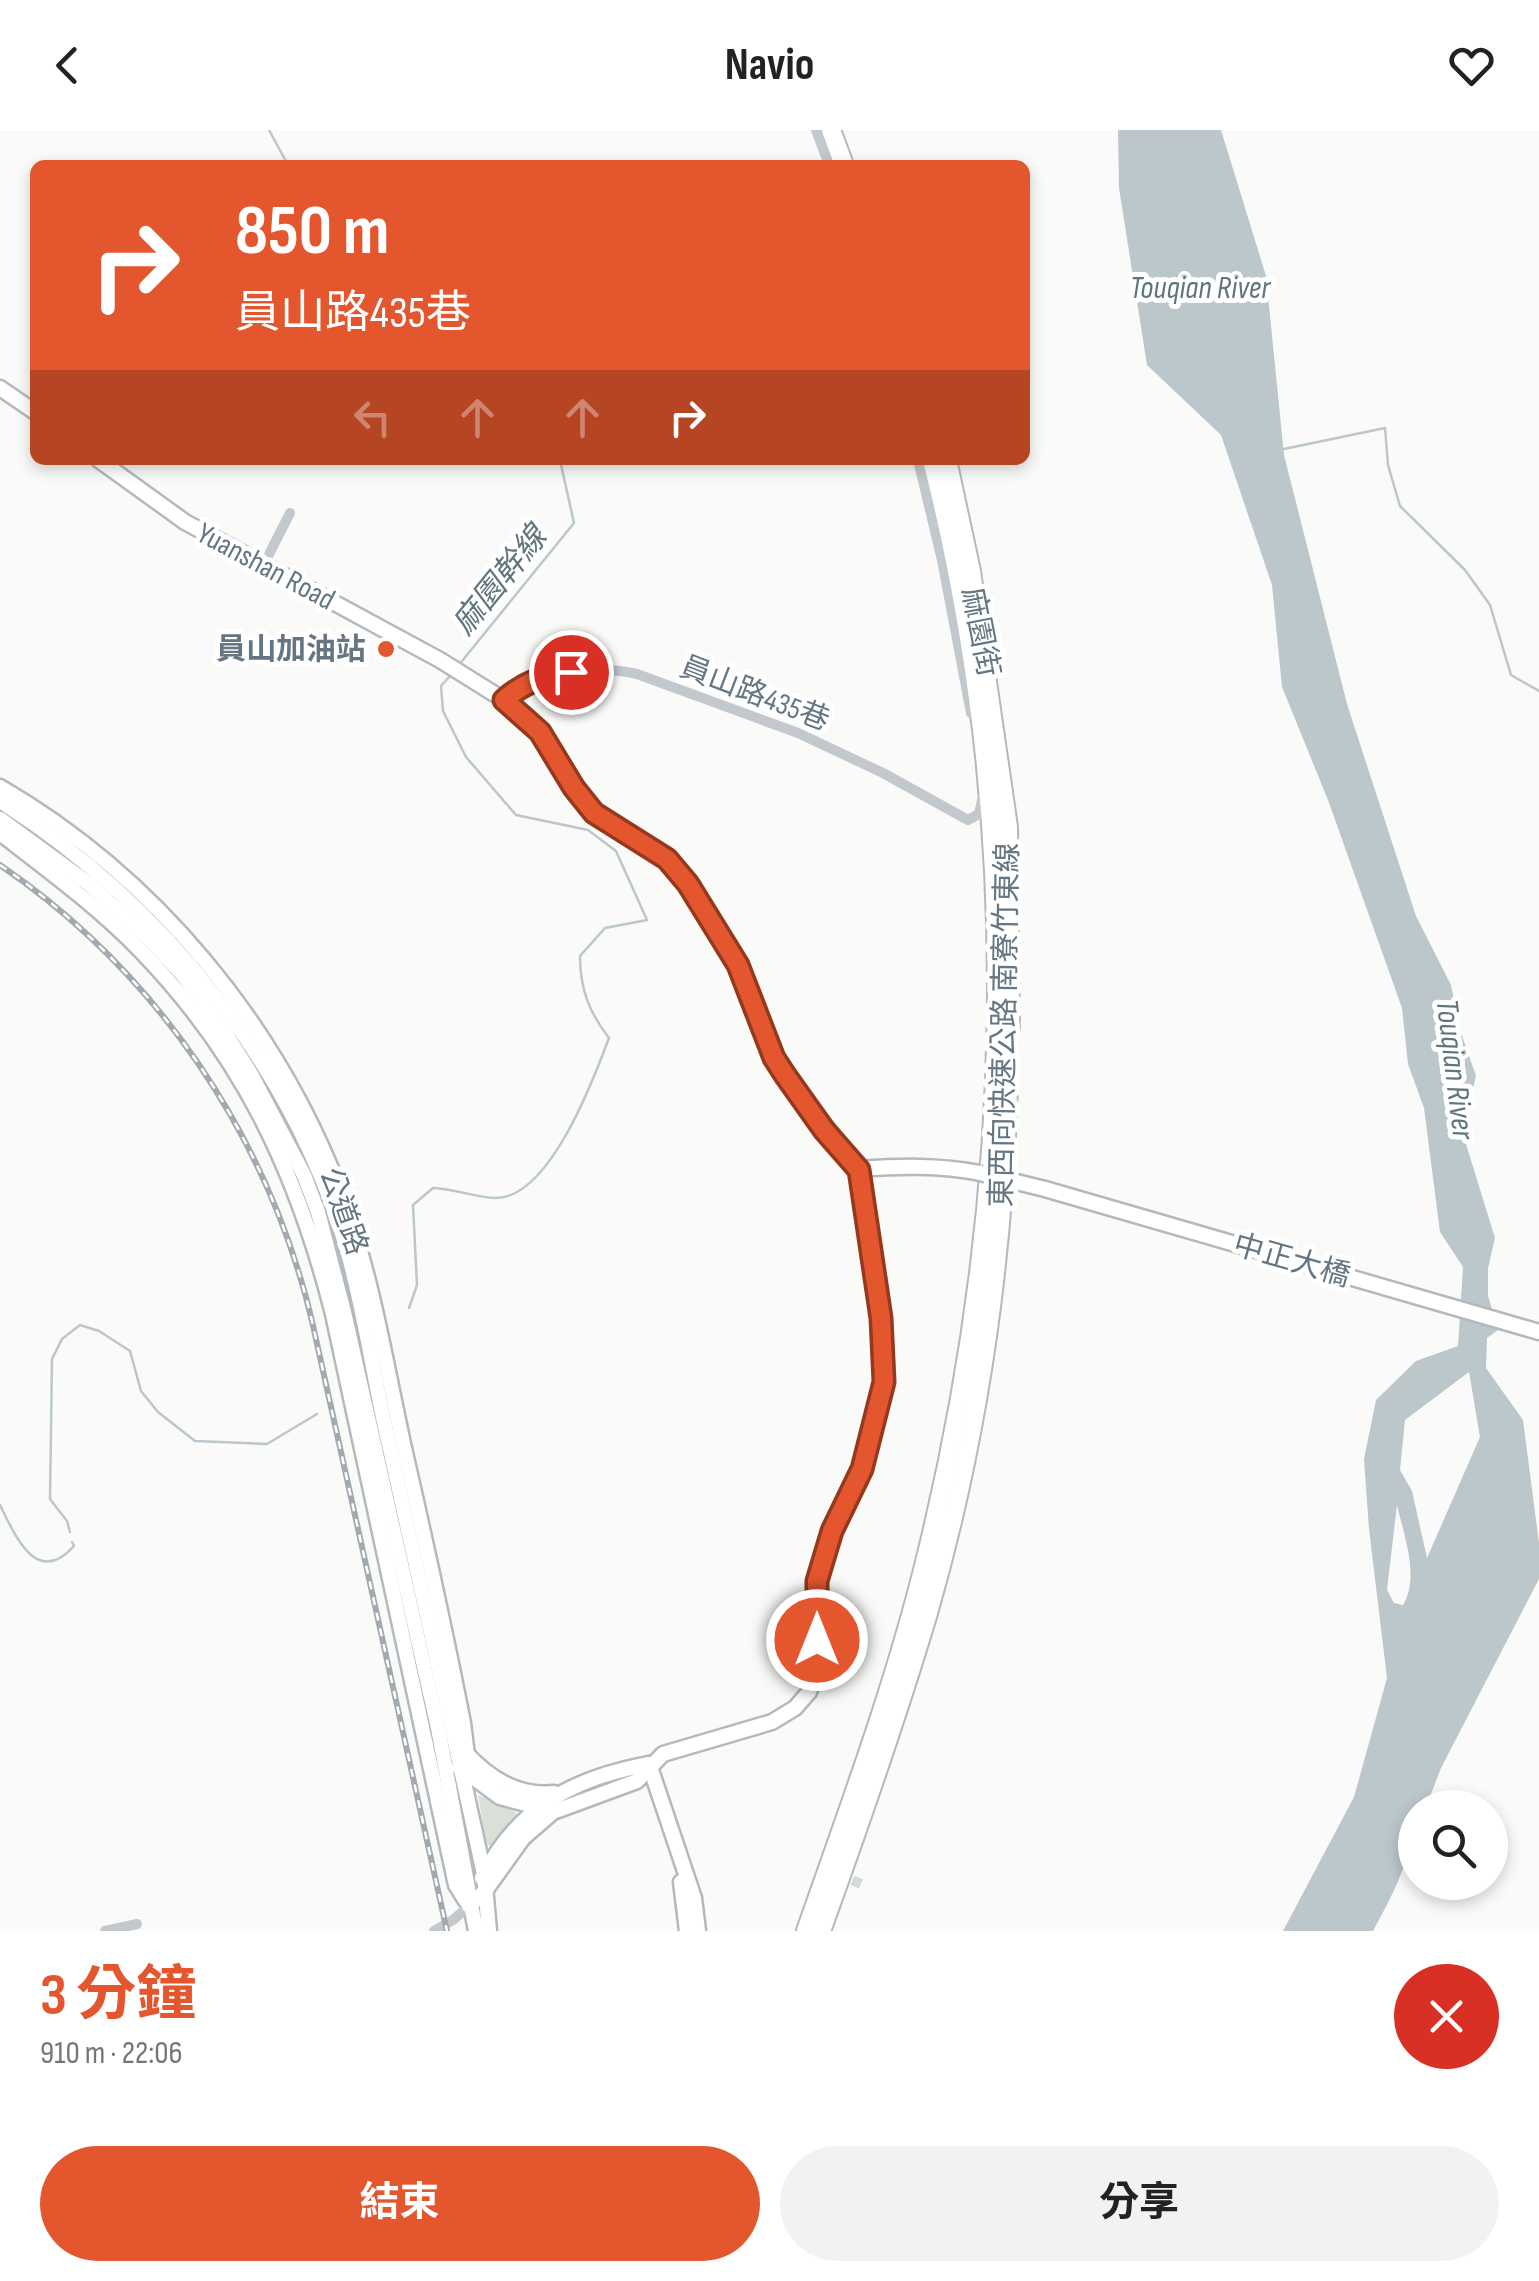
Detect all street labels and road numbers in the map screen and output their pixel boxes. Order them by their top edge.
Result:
street label: Yuanshan Road [190,516,341,618]
street label: 麻園街 [954,585,1006,680]
street label: 員山路435巷 [675,649,835,739]
street label: 東西向快速公路 南寮竹東線 [984,842,1026,1208]
street label: 公道路 [311,1163,375,1260]
street label: 中正大橋 [1229,1227,1354,1295]

